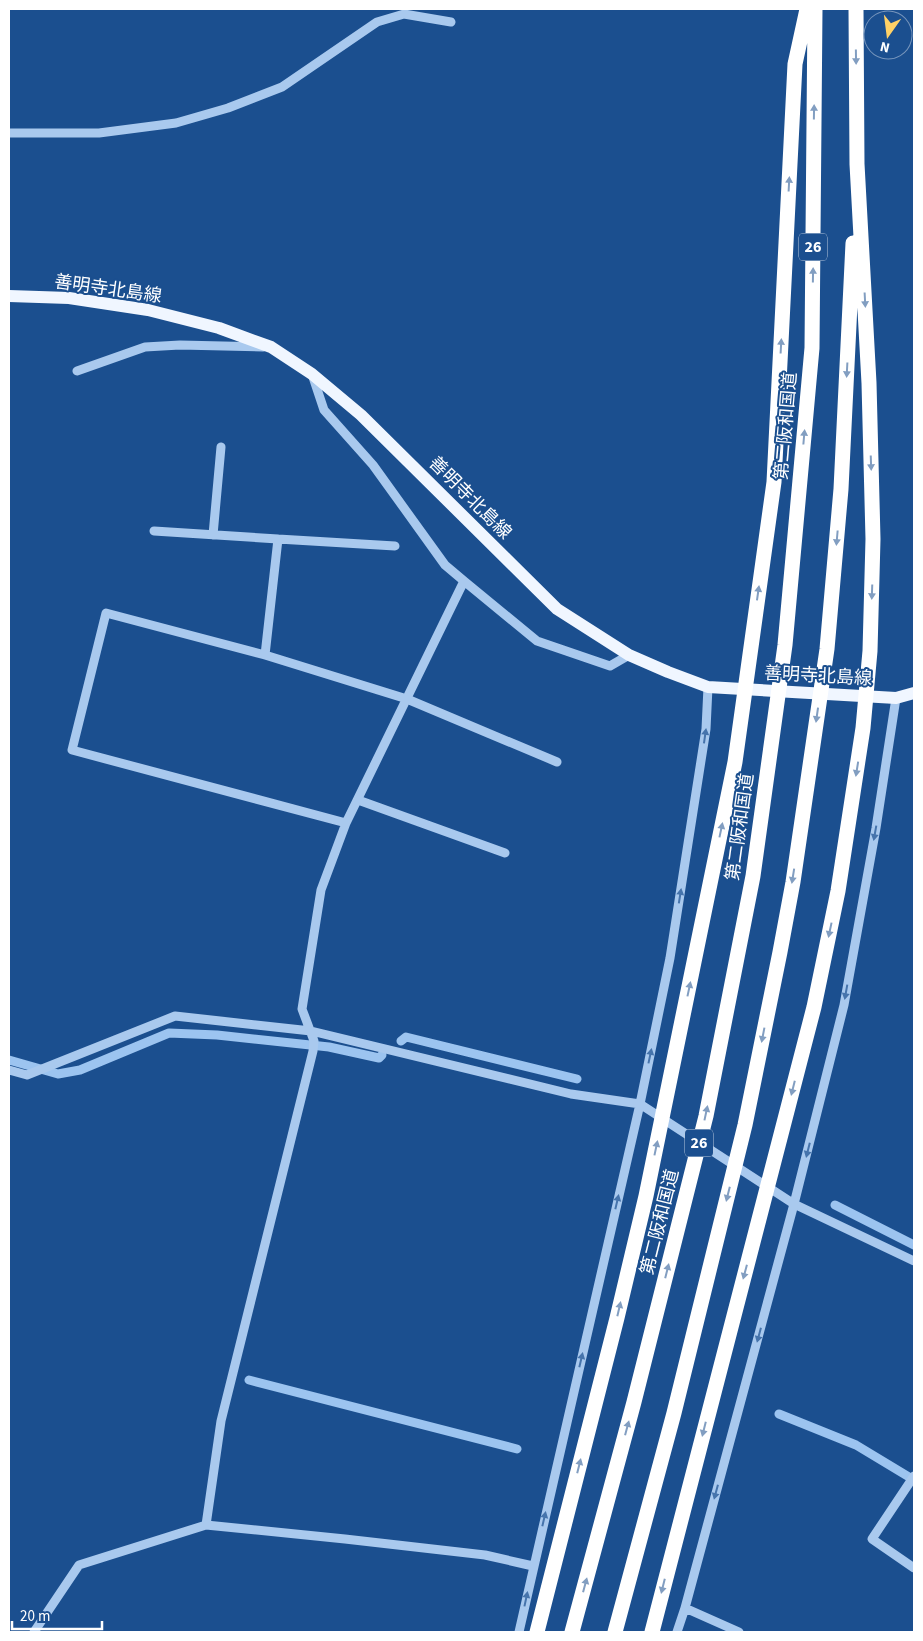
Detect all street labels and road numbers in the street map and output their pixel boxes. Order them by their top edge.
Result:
road number: 26 [799,233,827,260]
street label: 善明寺北島線 [53,269,163,309]
street label: 第二阪和国道 [769,371,803,481]
street label: 善明寺北島線 [423,451,517,545]
street label: 善明寺北島線 [763,661,873,691]
street label: 第二阪和国道 [720,772,760,882]
road number: 26 [685,1130,713,1156]
street label: 第二阪和国道 [635,1167,685,1277]

